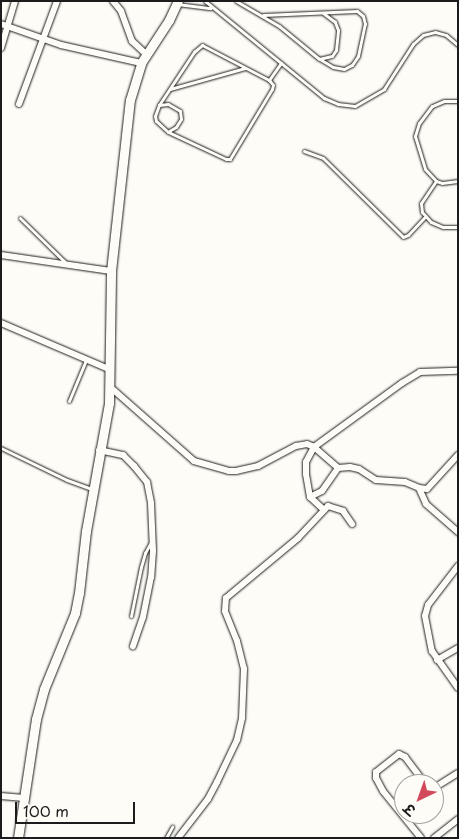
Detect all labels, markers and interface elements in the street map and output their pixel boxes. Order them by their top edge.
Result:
north arrow [394,774,444,824]
scale bar [18,792,138,824]
text: 100 m [23,799,69,822]
text: उ [399,799,420,821]

